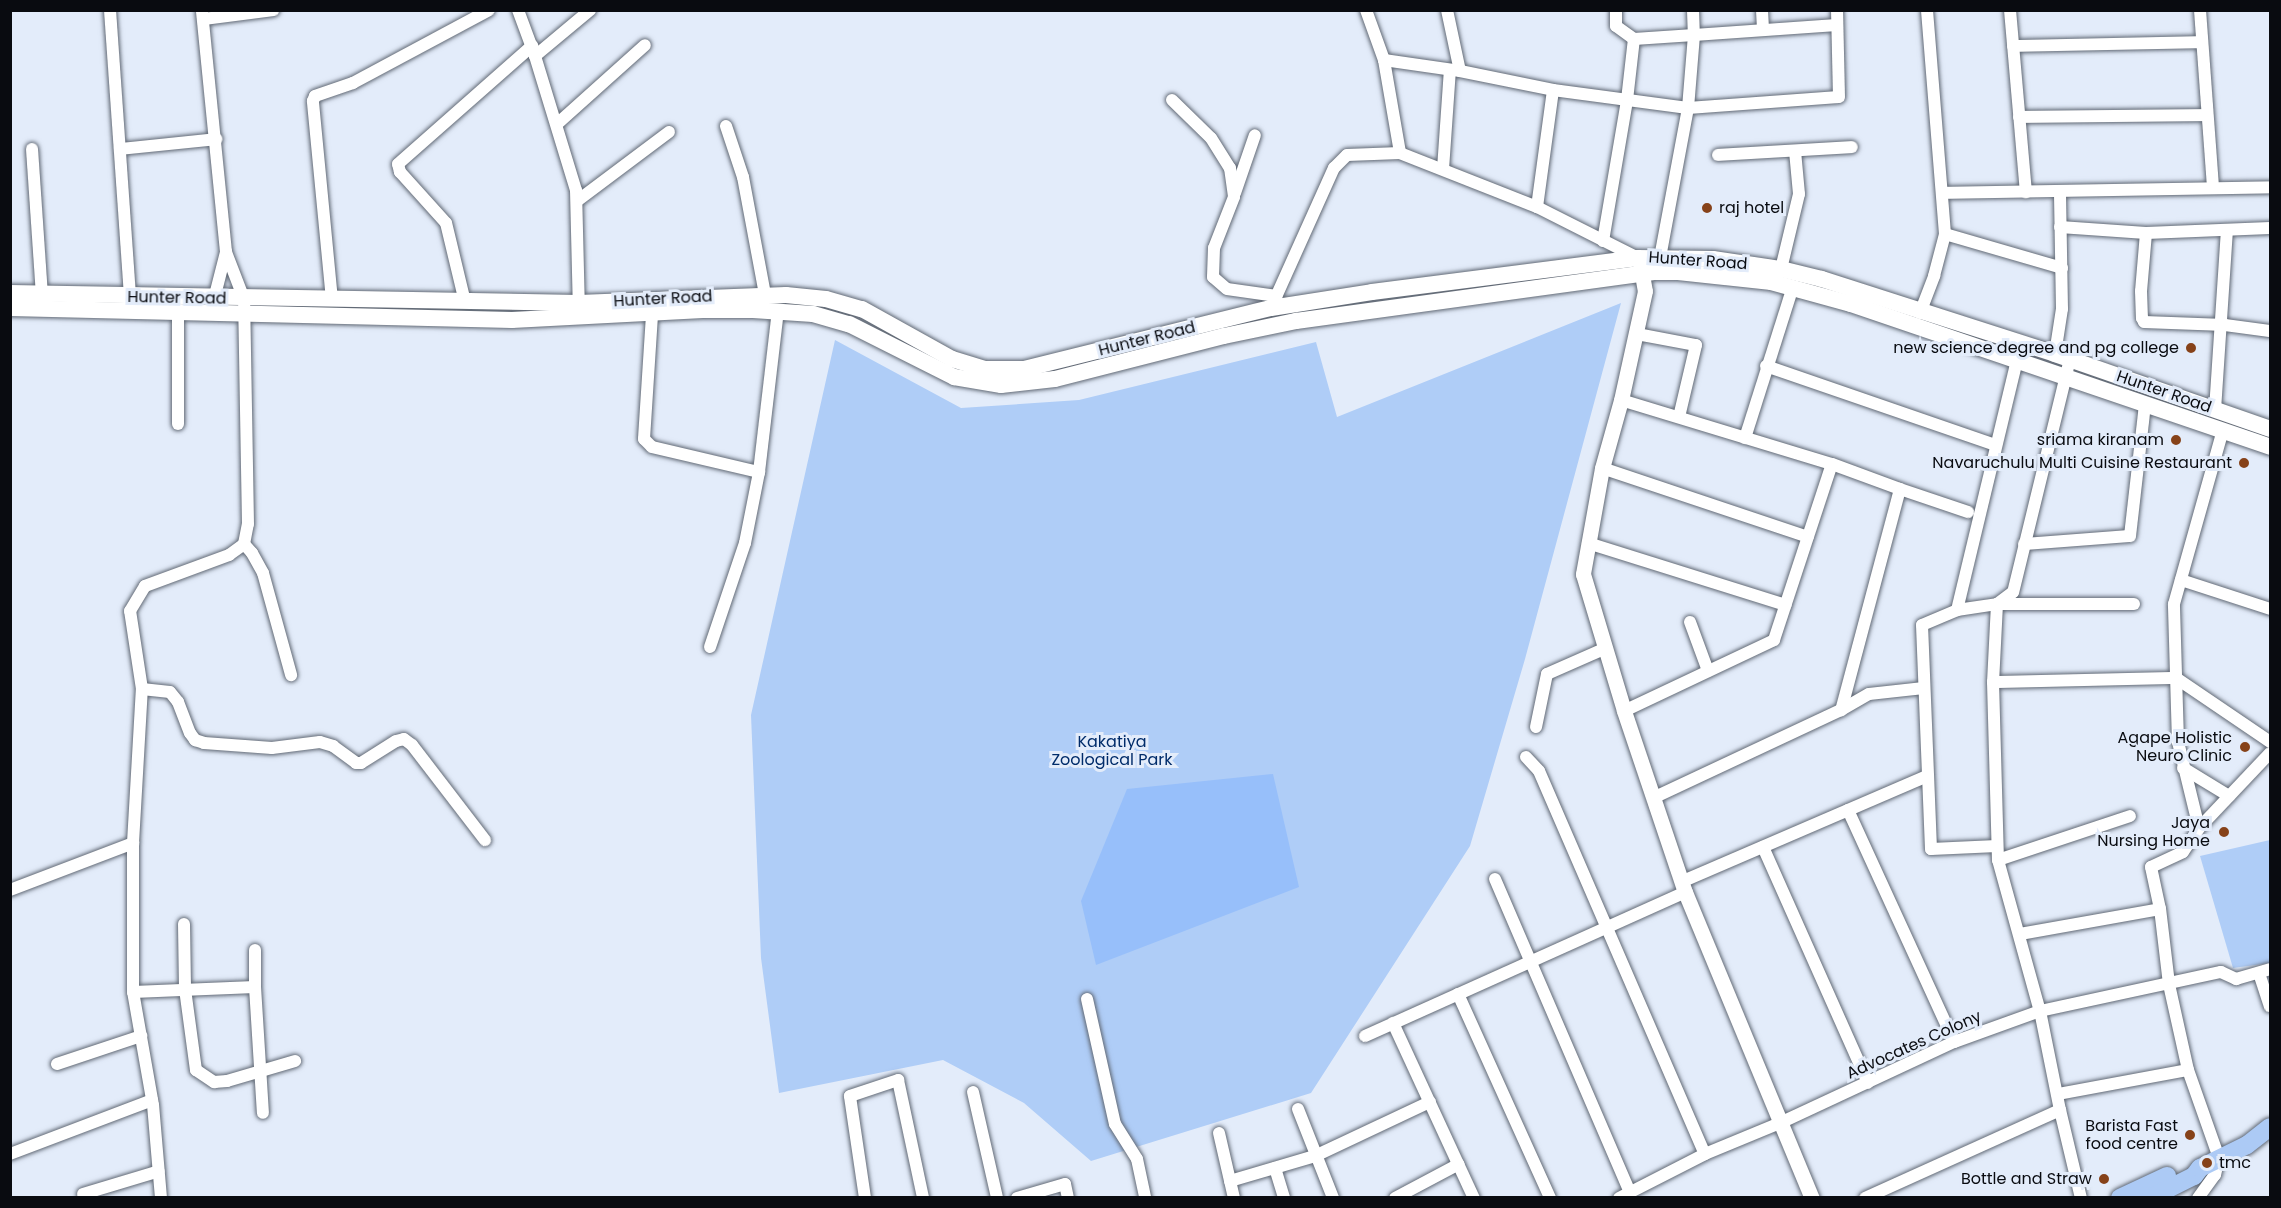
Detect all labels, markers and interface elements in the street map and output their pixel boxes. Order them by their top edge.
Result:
place label: raj hotel [1719,198,1784,218]
marker: raj hotel [1700,201,1714,215]
street label: Hunter Road [1648,248,1748,274]
street label: Hunter Road [613,287,713,311]
street label: Hunter Road [127,288,227,308]
street label: Hunter Road [1097,318,1197,360]
place label: new science degree and pg college [1893,338,2179,358]
marker: new science degree and pg college [2184,341,2198,355]
street label: Hunter Road [2114,367,2214,417]
place label: sriama kiranam [2037,430,2164,450]
marker: sriama kiranam [2169,433,2183,447]
place label: Navaruchulu Multi Cuisine Restaurant [1932,453,2232,473]
marker: Navaruchulu Multi Cuisine Restaurant [2237,456,2251,470]
place label: Agape Holistic Neuro Clinic [2118,728,2232,766]
park label: Kakatiya Zoological Park [1051,732,1173,770]
marker: Agape Holistic Neuro Clinic [2236,738,2254,756]
place label: Jaya Nursing Home [2097,813,2210,851]
marker: Jaya Nursing Home [2215,823,2233,841]
street label: Advocates Colony [1844,1007,1984,1083]
place label: Barista Fast food centre [2085,1116,2178,1154]
marker: Barista Fast food centre [2183,1128,2197,1142]
place label: tmc [2219,1153,2251,1173]
marker: tmc [2200,1156,2214,1170]
place label: Bottle and Straw [1961,1169,2092,1189]
marker: Bottle and Straw [2097,1172,2111,1186]

